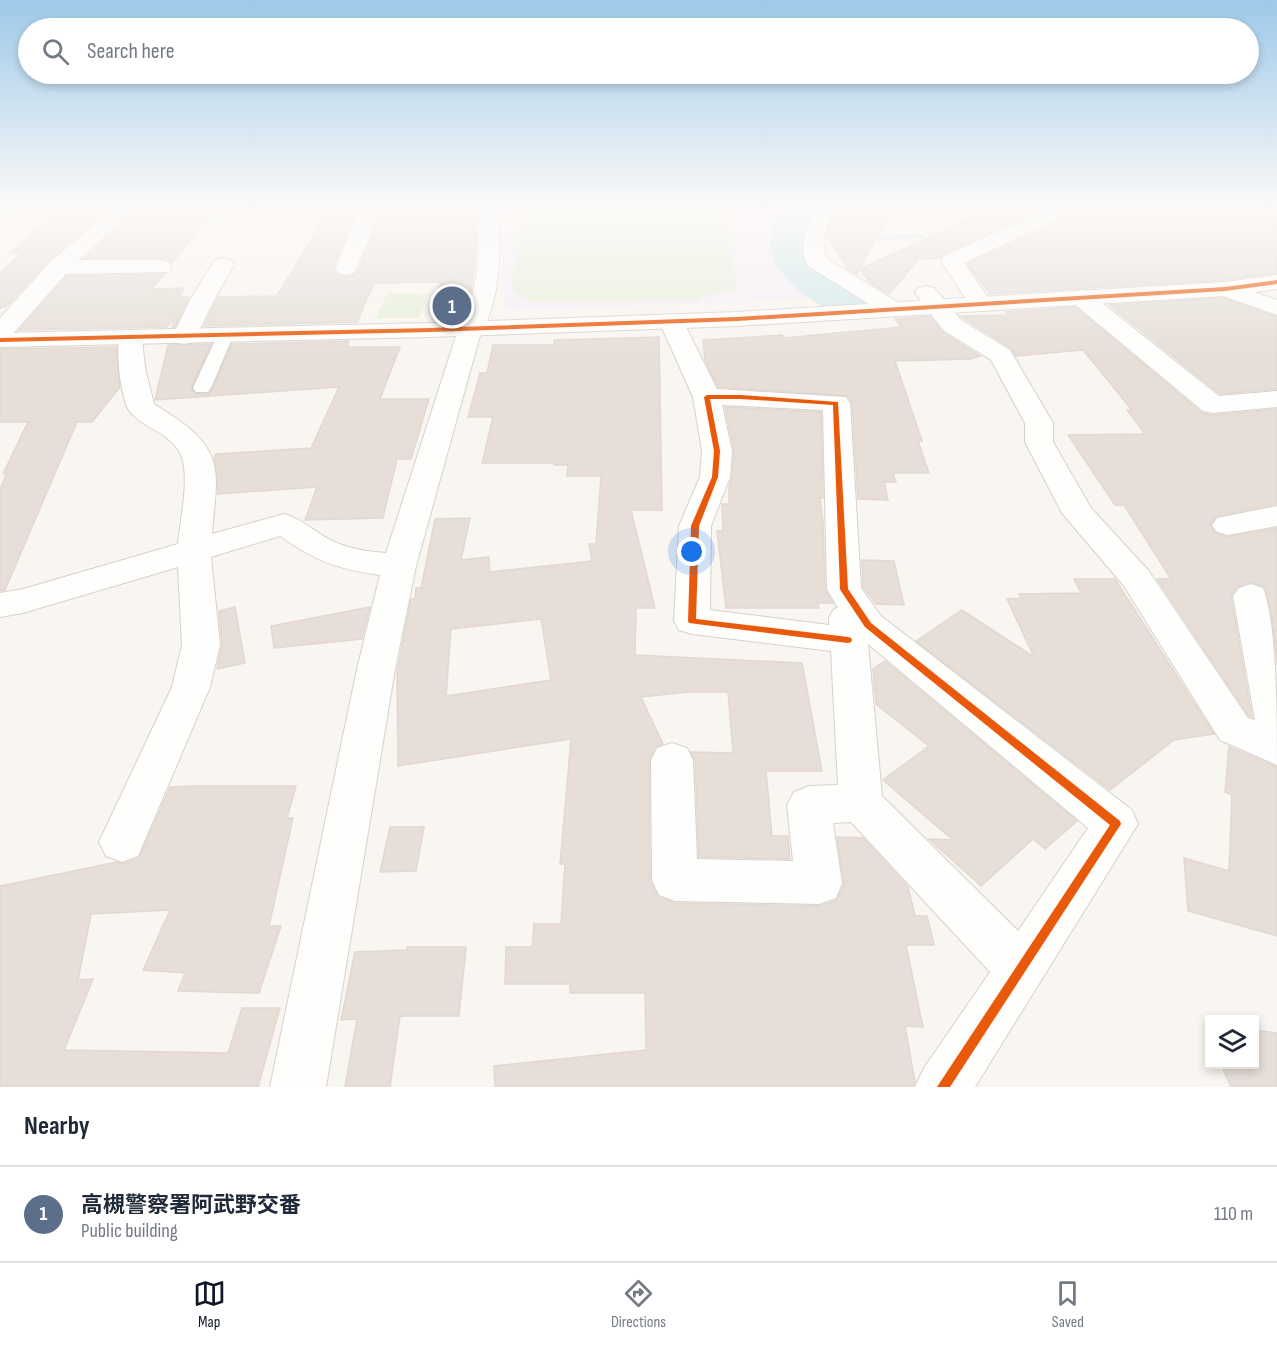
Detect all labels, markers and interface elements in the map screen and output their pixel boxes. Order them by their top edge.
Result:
search box [18,18,1259,84]
icon: search [39,35,72,68]
text: Search here [87,38,174,65]
pin: 1 [432,284,472,328]
your location [677,537,706,566]
map controls [1205,1015,1259,1069]
button: layers [1205,1015,1259,1069]
text: Nearby [24,1111,90,1142]
text: 高槻警察署阿武野交番 [81,1192,301,1219]
text: 1 [40,1202,47,1226]
text: 110 m [1214,1202,1253,1226]
text: Public building [81,1219,178,1243]
tab: Map [193,1277,226,1332]
tab: Directions [611,1277,666,1332]
tab: Saved [1051,1277,1084,1332]

